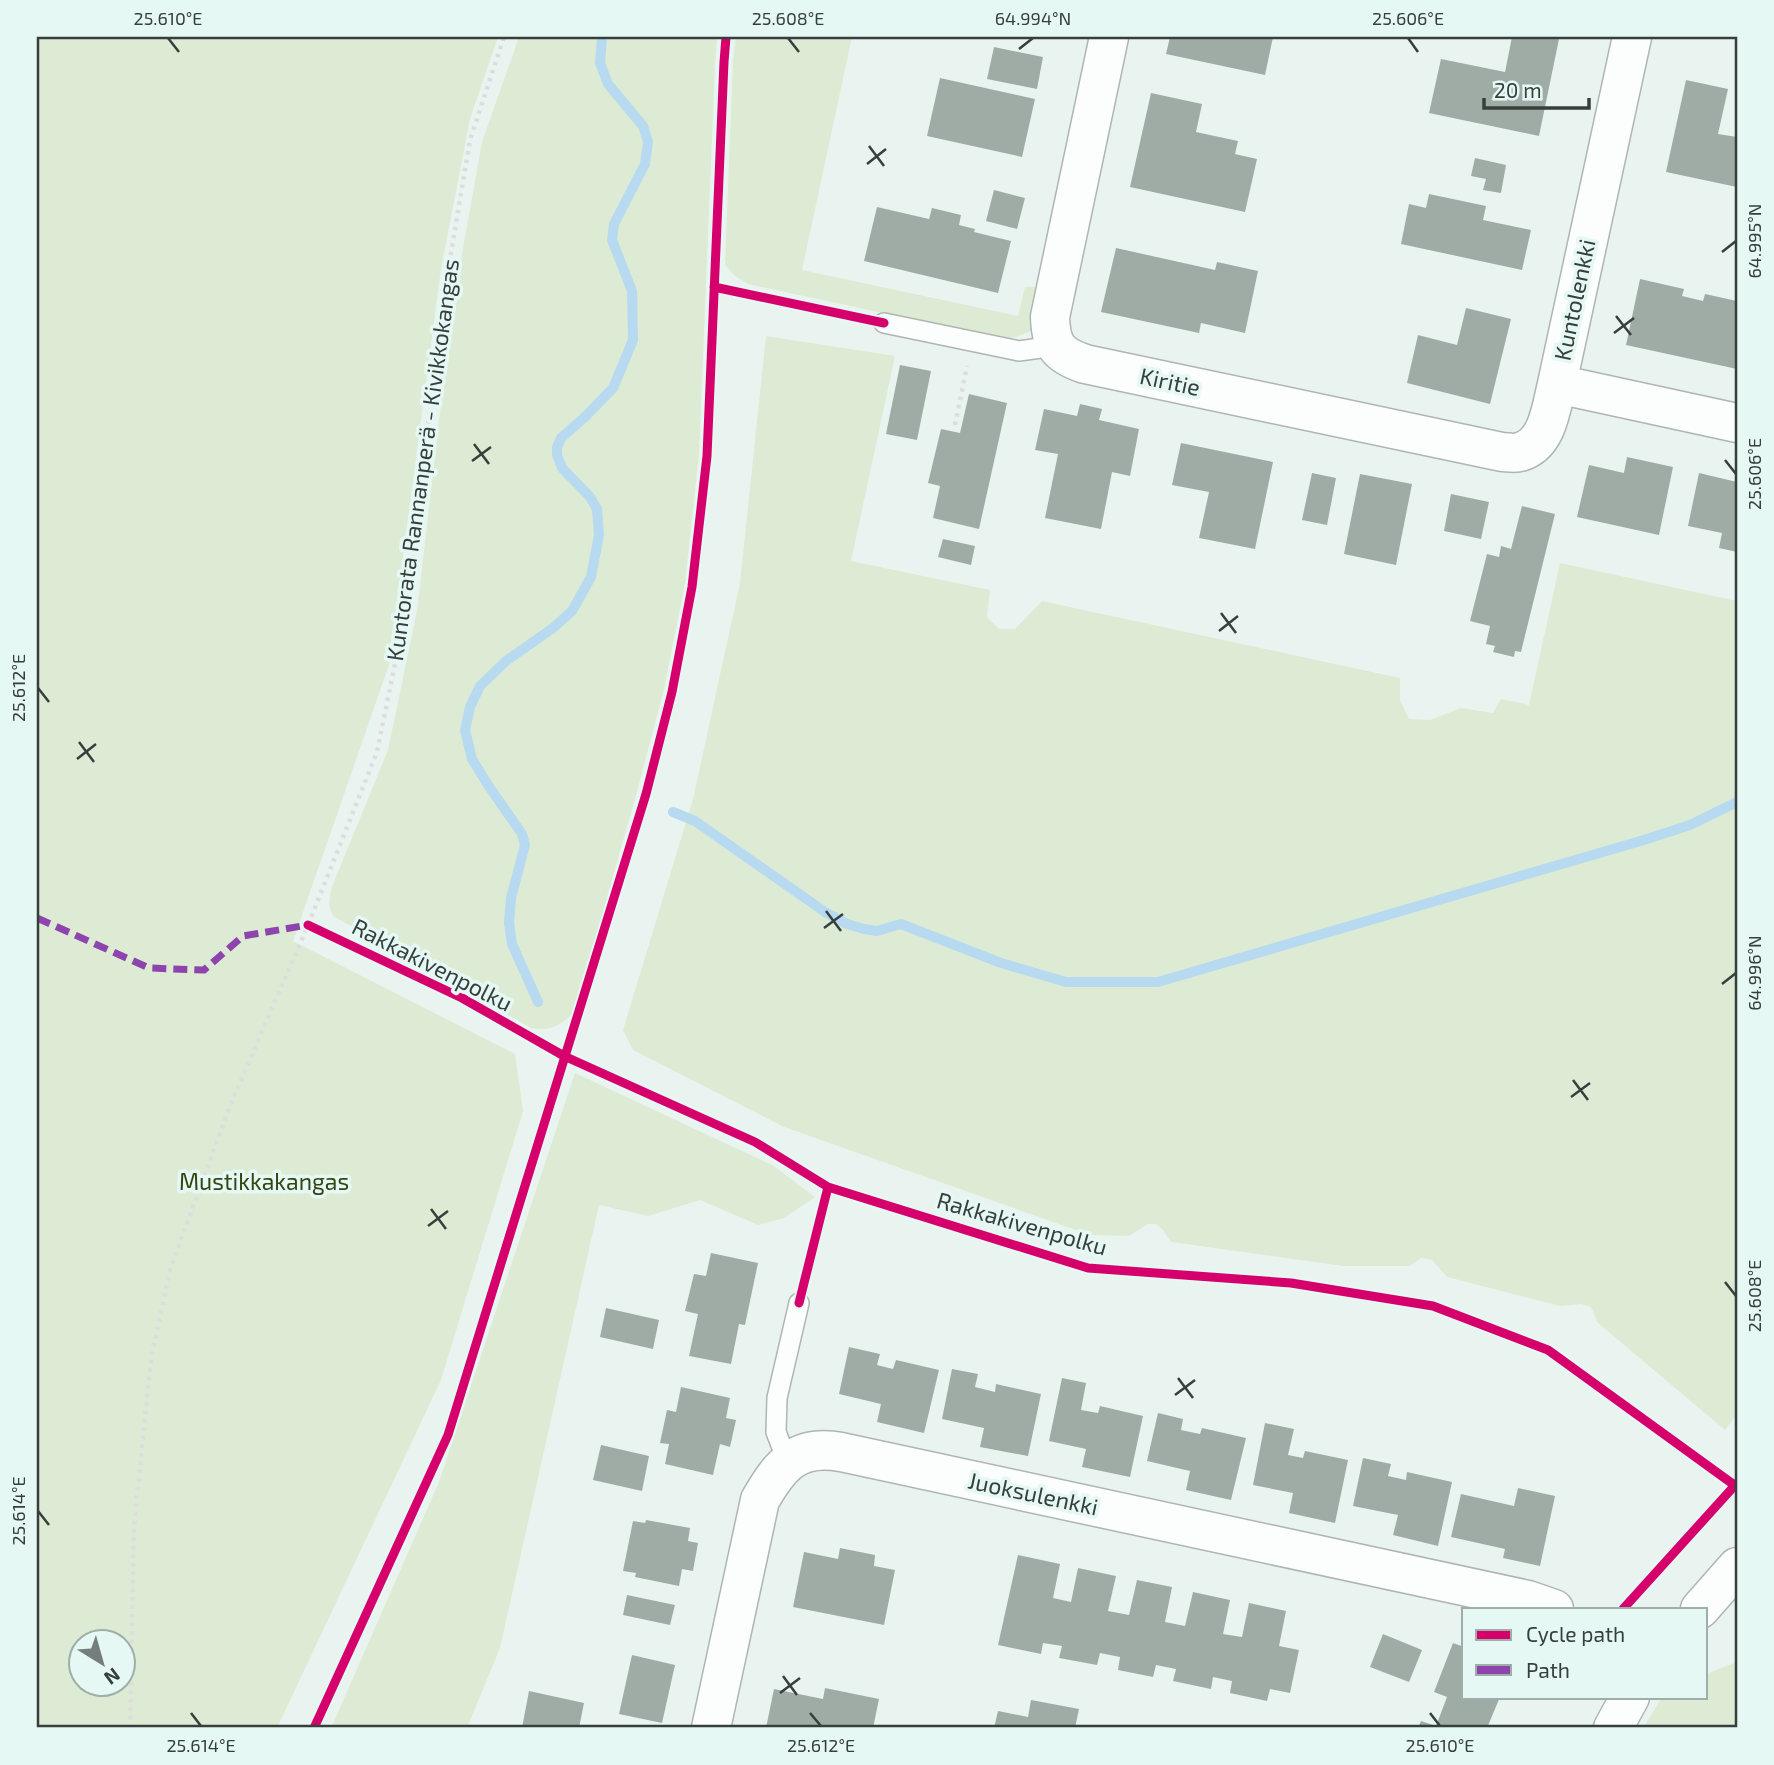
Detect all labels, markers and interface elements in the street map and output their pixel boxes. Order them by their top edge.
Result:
text: 25.610°E [134,7,202,29]
text: 25.608°E [752,7,824,29]
text: 64.994°N [995,7,1071,29]
text: 25.606°E [1372,7,1444,29]
scale bar [1484,66,1588,110]
text: 20 m [1494,77,1542,102]
text: 64.995°N [1743,204,1765,278]
street label: Kuntolenkki [1547,236,1601,363]
street label: Kuntorata Rannanperä - Kivikkokangas [380,257,464,663]
street label: Kiritie [1137,361,1203,401]
text: 25.606°E [1743,438,1765,510]
text: 25.612°E [7,654,29,722]
street label: Rakkakivenpolku [348,912,517,1017]
text: 64.996°N [1743,935,1765,1011]
park label: Mustikkakangas [179,1167,349,1195]
street label: Rakkakivenpolku [934,1185,1111,1261]
text: 25.608°E [1743,1260,1765,1332]
street label: Juoksulenkki [966,1466,1101,1520]
text: 25.614°E [7,1476,29,1546]
legend [1462,1608,1708,1698]
text: Cycle path [1526,1621,1625,1646]
north arrow [66,1628,136,1698]
text: Path [1526,1657,1570,1682]
text: N [100,1664,125,1690]
text: 25.614°E [166,1734,236,1756]
text: 25.612°E [787,1734,855,1756]
text: 25.610°E [1406,1734,1474,1756]

